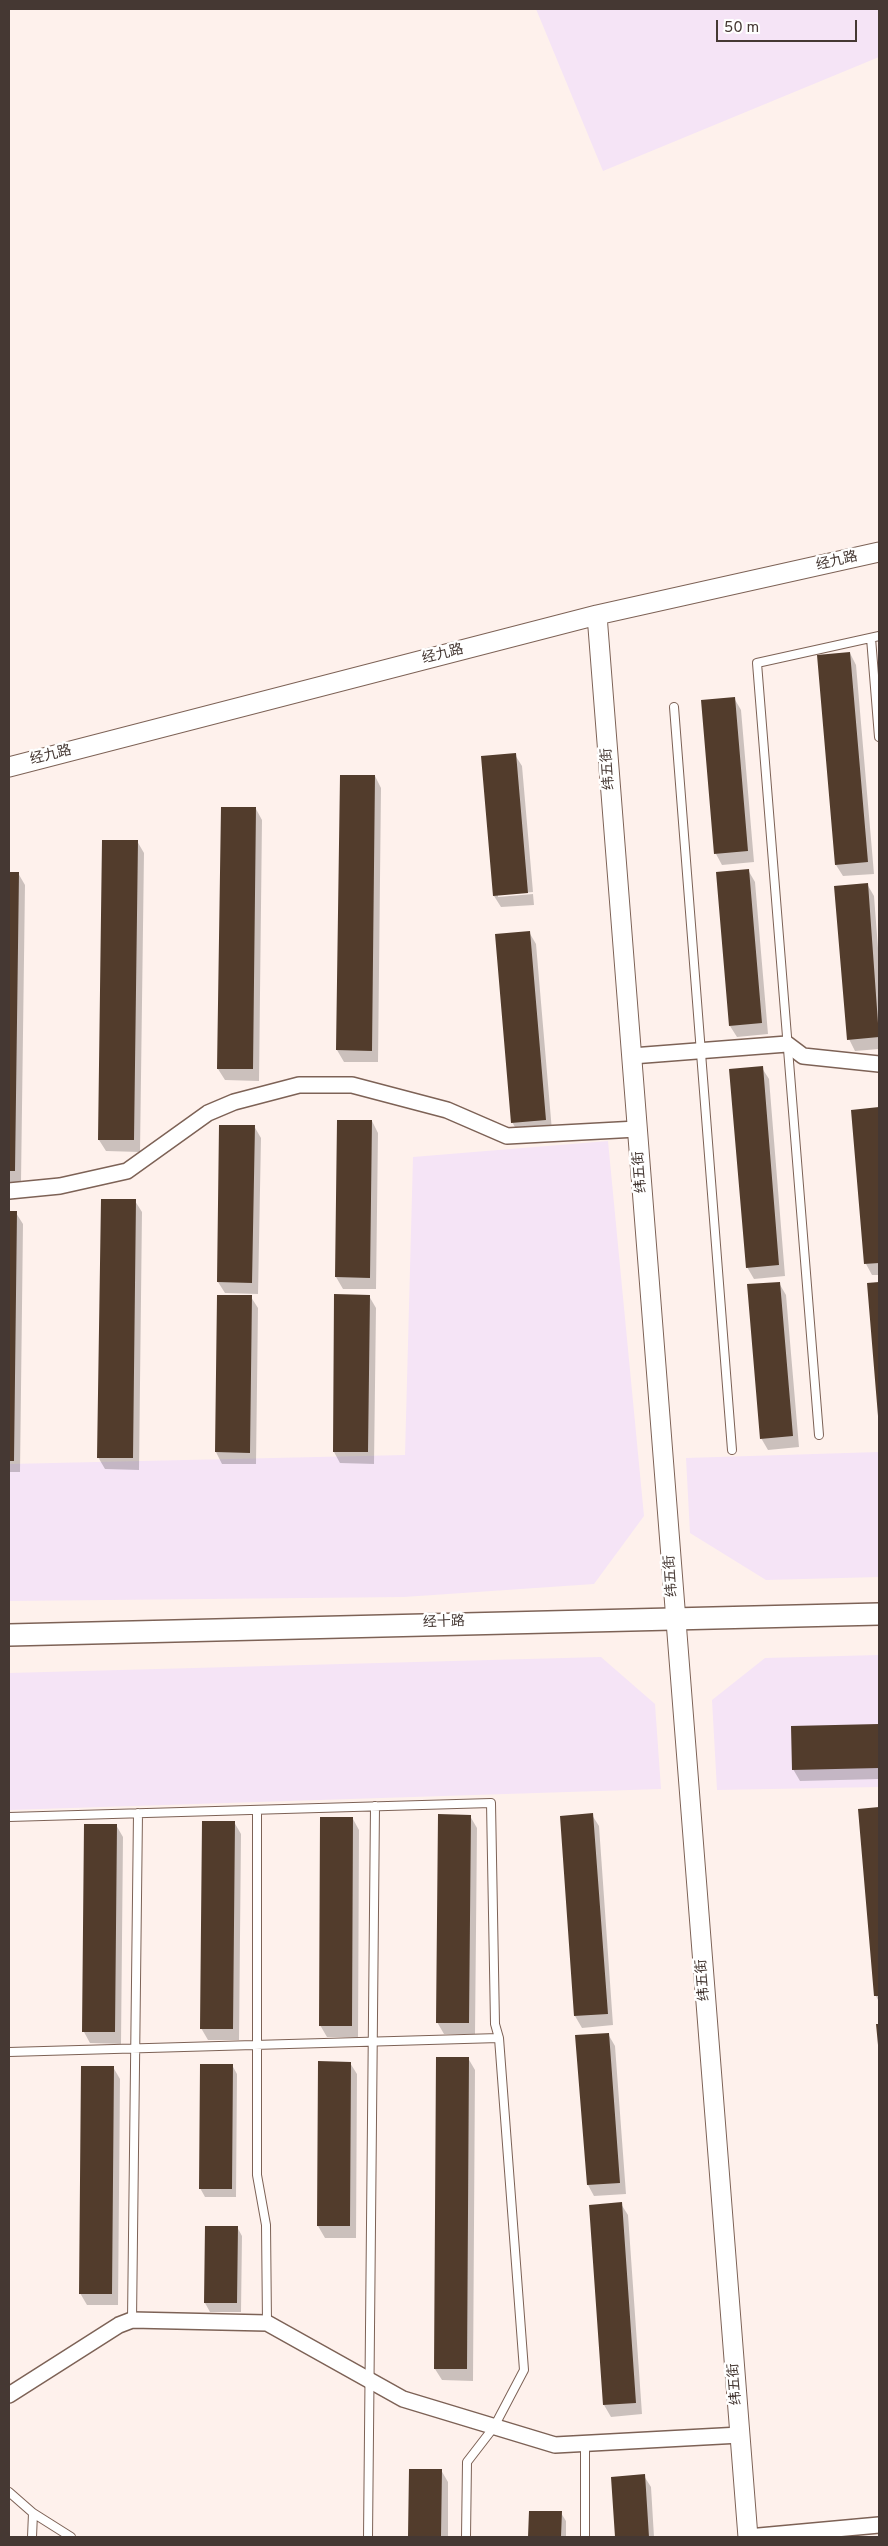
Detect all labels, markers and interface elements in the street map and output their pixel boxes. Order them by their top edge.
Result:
scale bar [718,10,859,42]
text: 50 m [724,19,759,38]
street label: 经九路 [815,549,859,575]
street label: 经九路 [421,642,465,668]
street label: 经九路 [29,743,73,769]
street label: 纬五街 [599,747,619,791]
street label: 纬五街 [631,1150,651,1194]
street label: 纬五街 [662,1554,682,1598]
street label: 经十路 [423,1614,465,1632]
street label: 纬五街 [694,1958,714,2002]
street label: 纬五街 [726,2362,746,2406]

